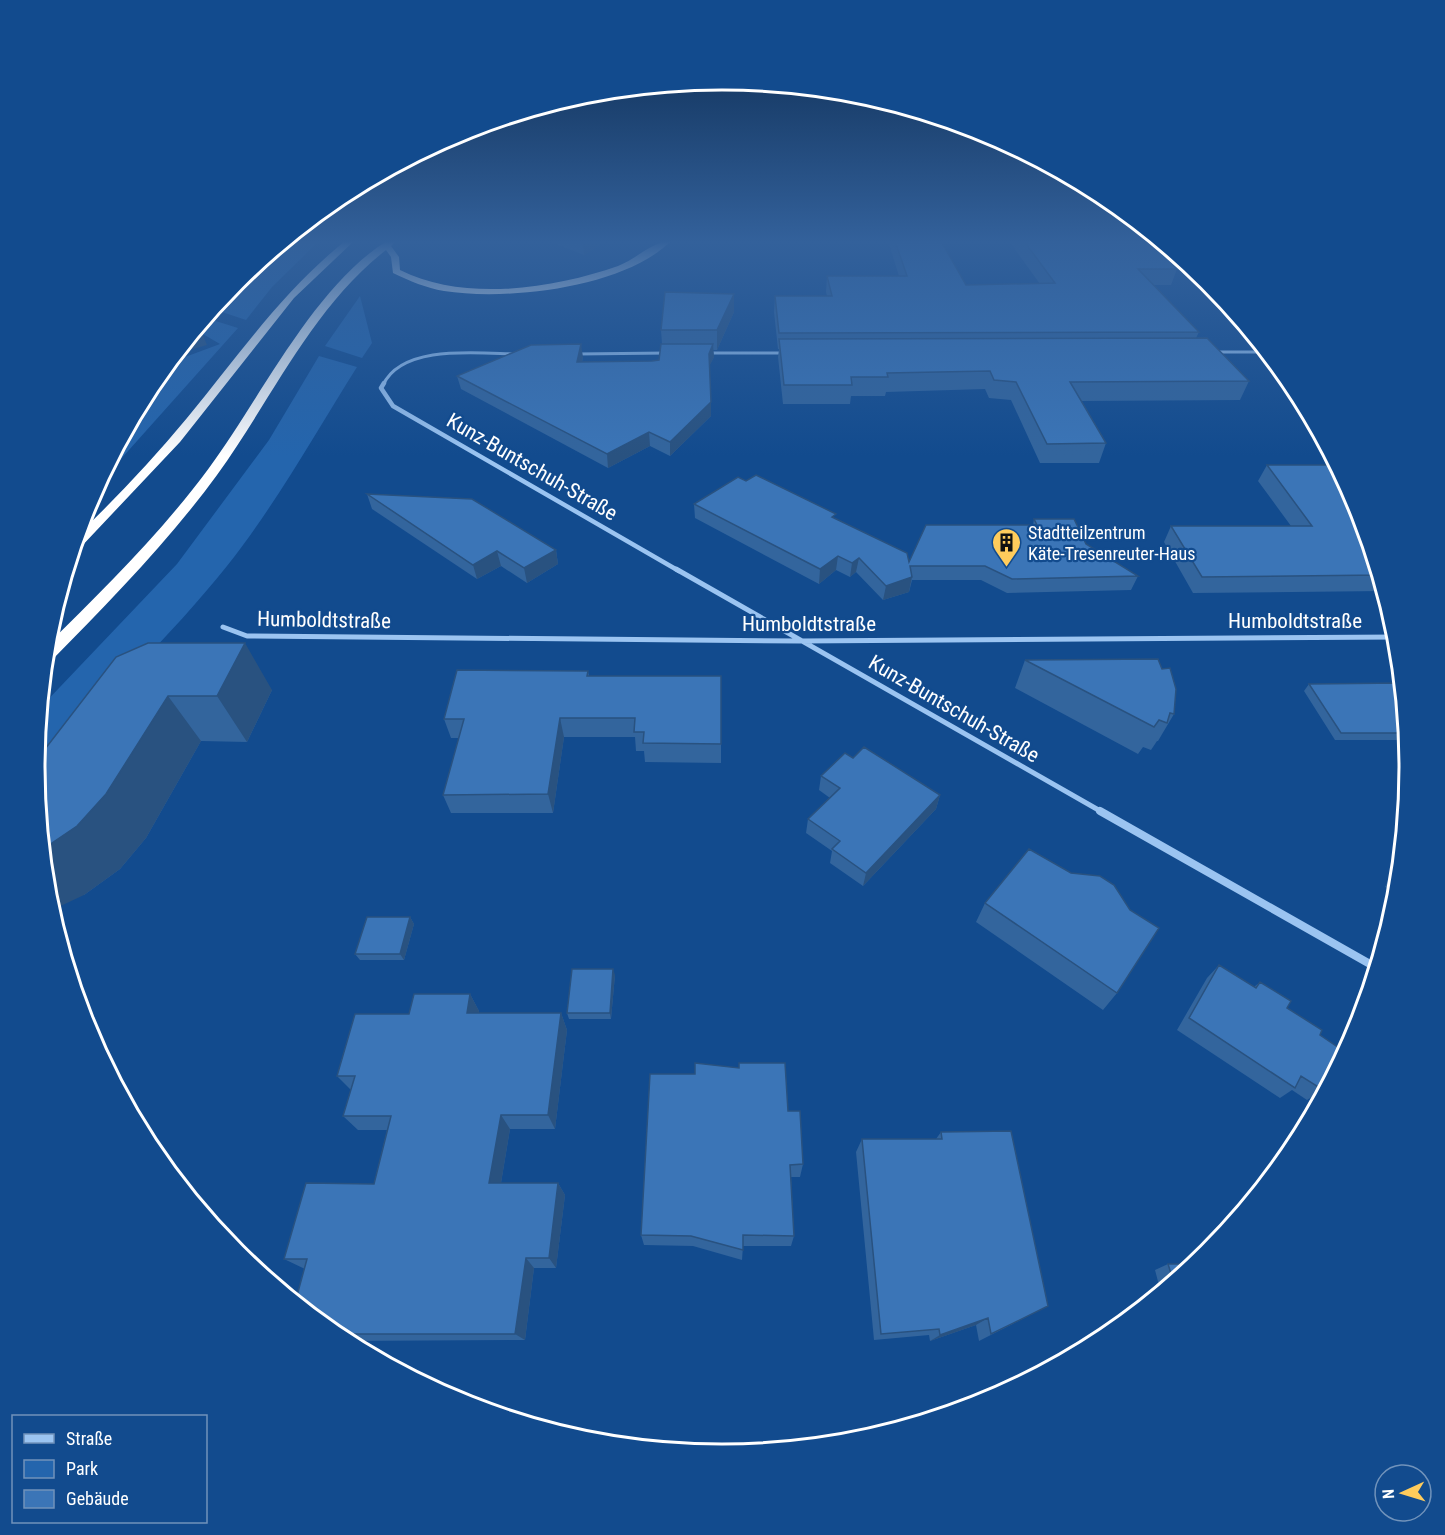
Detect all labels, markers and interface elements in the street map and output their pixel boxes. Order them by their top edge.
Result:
street label: Kunz-Buntschuh-Straße [442,408,622,526]
place label: Stadtteilzentrum Käte-Tresenreuter-Haus [1028,522,1195,564]
building icon: Stadtteilzentrum Käte-Tresenreuter-Haus [991,526,1023,568]
street label: Humboldtstraße [257,607,391,633]
street label: Humboldtstraße [1228,609,1362,633]
street label: Humboldtstraße [742,612,876,636]
street label: Kunz-Buntschuh-Straße [864,650,1044,768]
legend [12,1415,207,1523]
text: Straße [66,1428,112,1449]
text: Park [66,1458,98,1479]
north arrow [1373,1463,1433,1523]
text: Gebäude [66,1488,129,1509]
text: N [1379,1488,1398,1500]

